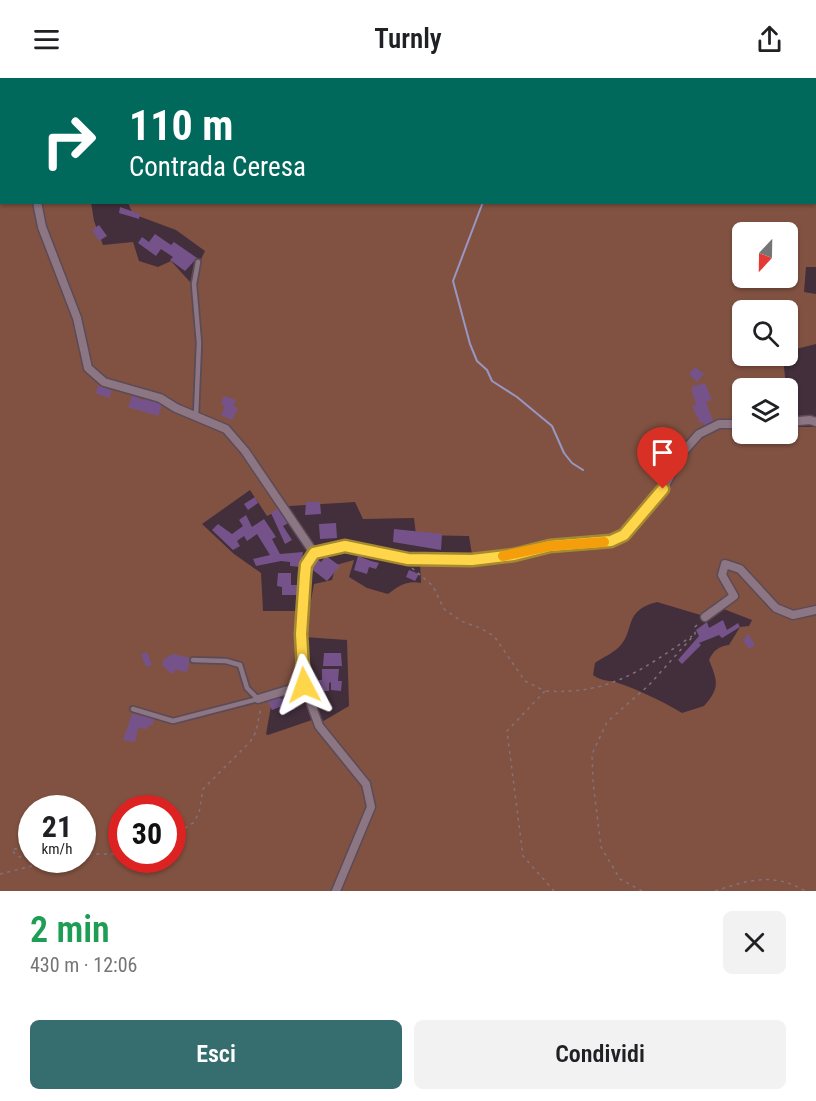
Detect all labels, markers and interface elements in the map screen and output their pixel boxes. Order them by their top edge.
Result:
icon: menu [30,23,63,56]
text: Turnly [374,23,442,55]
icon: share [753,23,786,56]
text: 110 m [129,101,234,150]
icon: right [30,102,108,180]
text: Contrada Ceresa [129,151,306,183]
north arrow [732,222,798,288]
map controls [732,222,798,444]
button: search [732,300,798,366]
button: layers [732,378,798,444]
pin [637,427,688,489]
icon: arrive [646,436,679,469]
position arrow [272,653,336,717]
speed limit sign: 30 [108,795,186,873]
text: 21 [42,809,72,844]
text: km/h [42,840,72,858]
text: 2 min [30,909,110,951]
button: close [723,911,786,974]
text: 430 m · 12:06 [30,953,137,977]
button: Esci [30,1020,402,1089]
button: Condividi [414,1020,786,1089]

